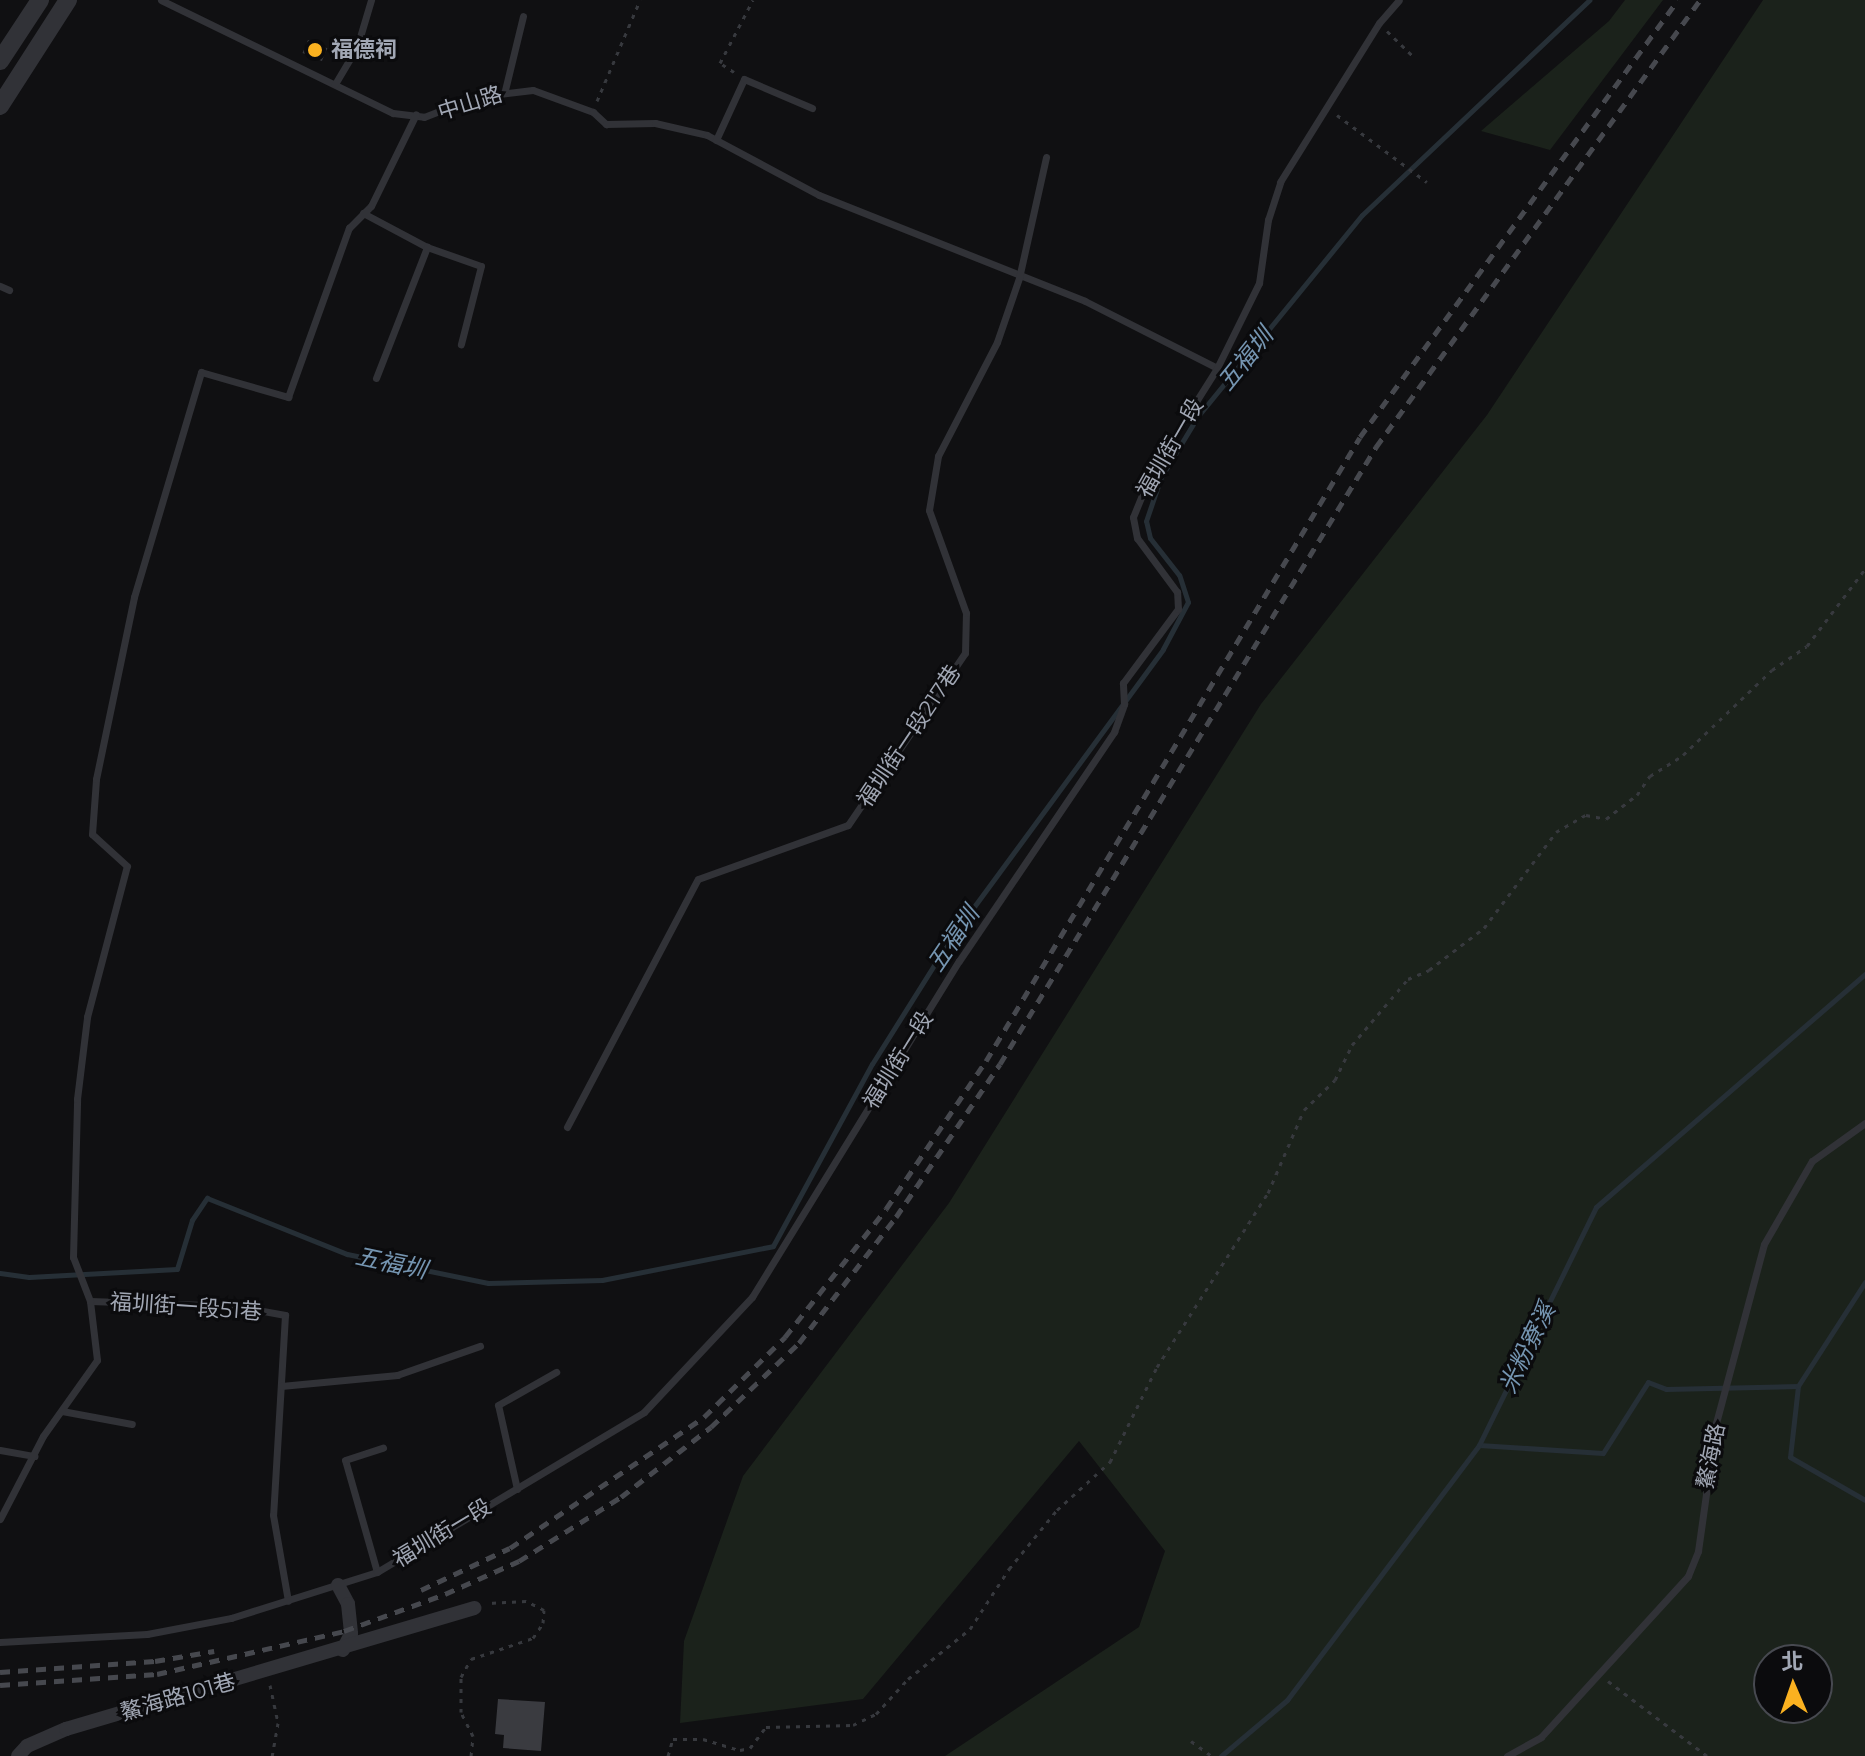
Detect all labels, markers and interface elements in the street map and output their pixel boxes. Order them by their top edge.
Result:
place label: 福德祠 [331,37,397,63]
marker: 福德祠 [306,41,324,59]
street label: 中山路 [435,81,505,125]
water label: 五福圳 [1211,322,1279,396]
street label: 福圳街一段 [1131,394,1209,502]
street label: 福圳街一段217巷 [852,660,966,812]
water label: 五福圳 [921,901,985,977]
street label: 福圳街一段 [858,1006,938,1114]
water label: 五福圳 [353,1241,429,1285]
street label: 福圳街一段51巷 [109,1289,263,1325]
water label: 米粉寮溪 [1493,1299,1561,1397]
street label: 鰲海路 [1692,1421,1730,1491]
street label: 福圳街一段 [388,1493,496,1573]
north arrow [1753,1644,1833,1724]
text: 北 [1781,1648,1804,1675]
street label: 鰲海路101巷 [117,1668,239,1726]

